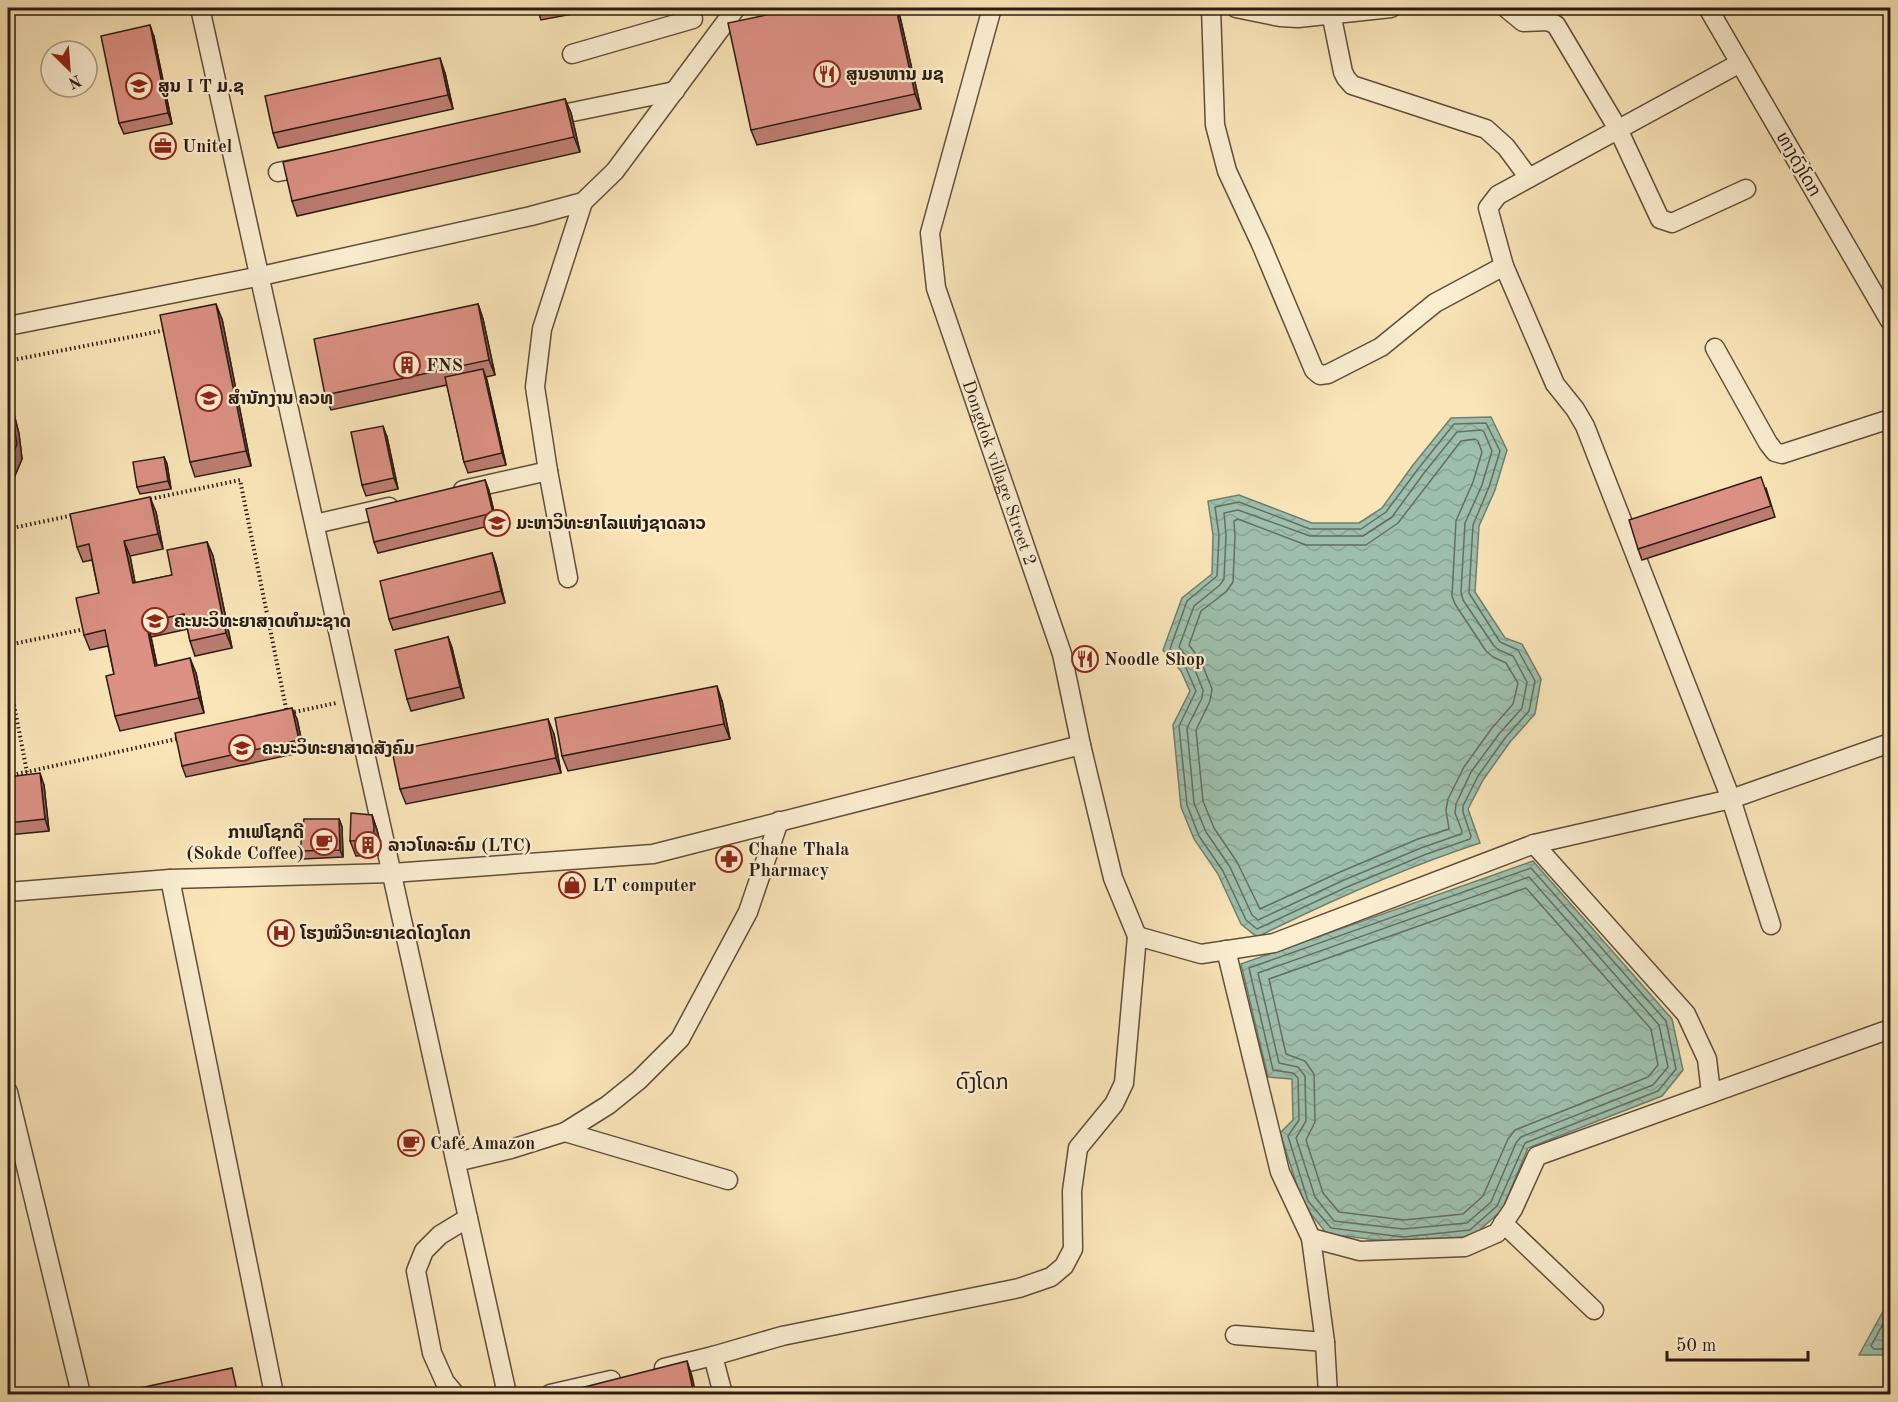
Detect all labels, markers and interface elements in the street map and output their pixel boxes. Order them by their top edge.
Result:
north arrow [39,39,99,99]
restaurant icon: ສູນອາຫານ ມຊ [812,59,842,89]
place label: ສູນອາຫານ ມຊ [846,66,944,85]
text: N [65,71,83,91]
school or university icon: ສູນ I T ມ.ຊ [124,71,154,101]
place label: ສູນ I T ມ.ຊ [158,78,244,97]
street label: ທາງດົງໂດກ [1773,129,1825,200]
office icon: Unitel [148,131,178,161]
place label: Unitel [182,138,233,156]
building icon: FNS [392,350,422,380]
place label: FNS [426,357,463,375]
street label: Dongdok village Street 2 [958,378,1039,568]
school or university icon: ສຳນັກງານ ຄວທ [194,383,224,413]
place label: ສຳນັກງານ ຄວທ [228,388,333,408]
school or university icon: ມະຫາວິທະຍາໄລແຫ່ງຊາດລາວ [482,508,512,538]
place label: ມະຫາວິທະຍາໄລແຫ່ງຊາດລາວ [516,512,706,533]
school or university icon: ຄະນະວິທະຍາສາດທຳມະຊາດ [140,606,170,636]
place label: ຄະນະວິທະຍາສາດທຳມະຊາດ [174,610,351,631]
restaurant icon: Noodle Shop [1070,644,1100,674]
place label: Noodle Shop [1104,651,1205,669]
school or university icon: ຄະນະວິທະຍາສາດສັງຄົມ [227,733,257,763]
place label: ຄະນະວິທະຍາສາດສັງຄົມ [262,737,415,758]
place label: ກາເຟໂຊກດີ (Sokde Coffee) [187,822,304,863]
cafe icon: ກາເຟໂຊກດີ (Sokde Coffee) [309,827,339,857]
building icon: ລາວໂທລະຄົມ (LTC) [353,830,383,860]
place label: ລາວໂທລະຄົມ (LTC) [388,836,531,855]
place label: Chane Thala Pharmacy [748,841,849,880]
pharmacy icon: Chane Thala Pharmacy [714,844,744,874]
shop icon: LT computer [557,870,587,900]
place label: LT computer [592,877,697,895]
hospital icon: ໂຮງໝໍວິທະຍາເຂດໂດງໂດກ [266,918,296,948]
place label: ໂຮງໝໍວິທະຍາເຂດໂດງໂດກ [299,922,471,943]
district label: ດົງໂດກ [955,1071,1009,1094]
cafe icon: Café Amazon [396,1128,426,1158]
place label: Café Amazon [430,1135,535,1153]
scale bar [1667,1324,1808,1362]
text: 50 m [1676,1337,1716,1355]

